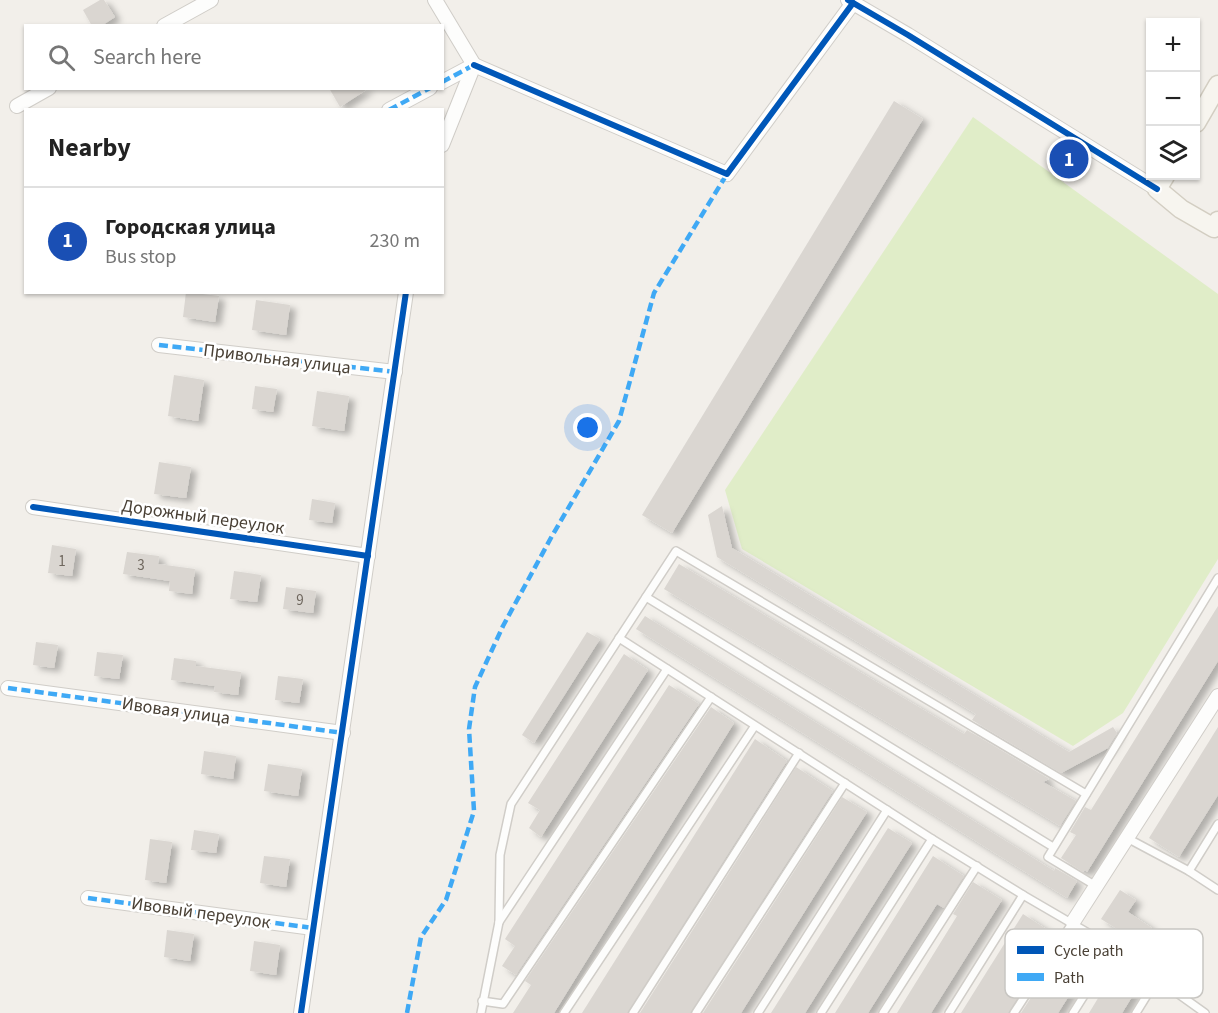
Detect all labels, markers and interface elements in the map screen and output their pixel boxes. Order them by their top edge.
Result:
map controls [1146,18,1200,180]
button: + [1146,18,1200,72]
search box [24,24,444,90]
icon: search [45,41,78,74]
text: Search here [93,41,201,73]
button: − [1146,72,1200,126]
button: layers [1146,126,1200,180]
text: Nearby [48,129,131,166]
pin: 1 [1050,136,1088,182]
text: Городская улица [105,211,276,243]
text: 1 [62,227,73,255]
text: 230 m [370,227,420,255]
text: Bus stop [105,243,176,271]
street label: Привольная улица [202,338,352,380]
your location [573,413,602,442]
street label: Дорожный переулок [120,493,286,541]
house number: 1 [58,551,66,572]
house number: 3 [137,555,145,576]
house number: 9 [296,590,304,611]
street label: Ивовая улица [120,691,232,731]
street label: Ивовый переулок [130,891,272,935]
legend [1005,929,1203,998]
text: Cycle path [1054,940,1123,962]
text: Path [1054,967,1084,989]

